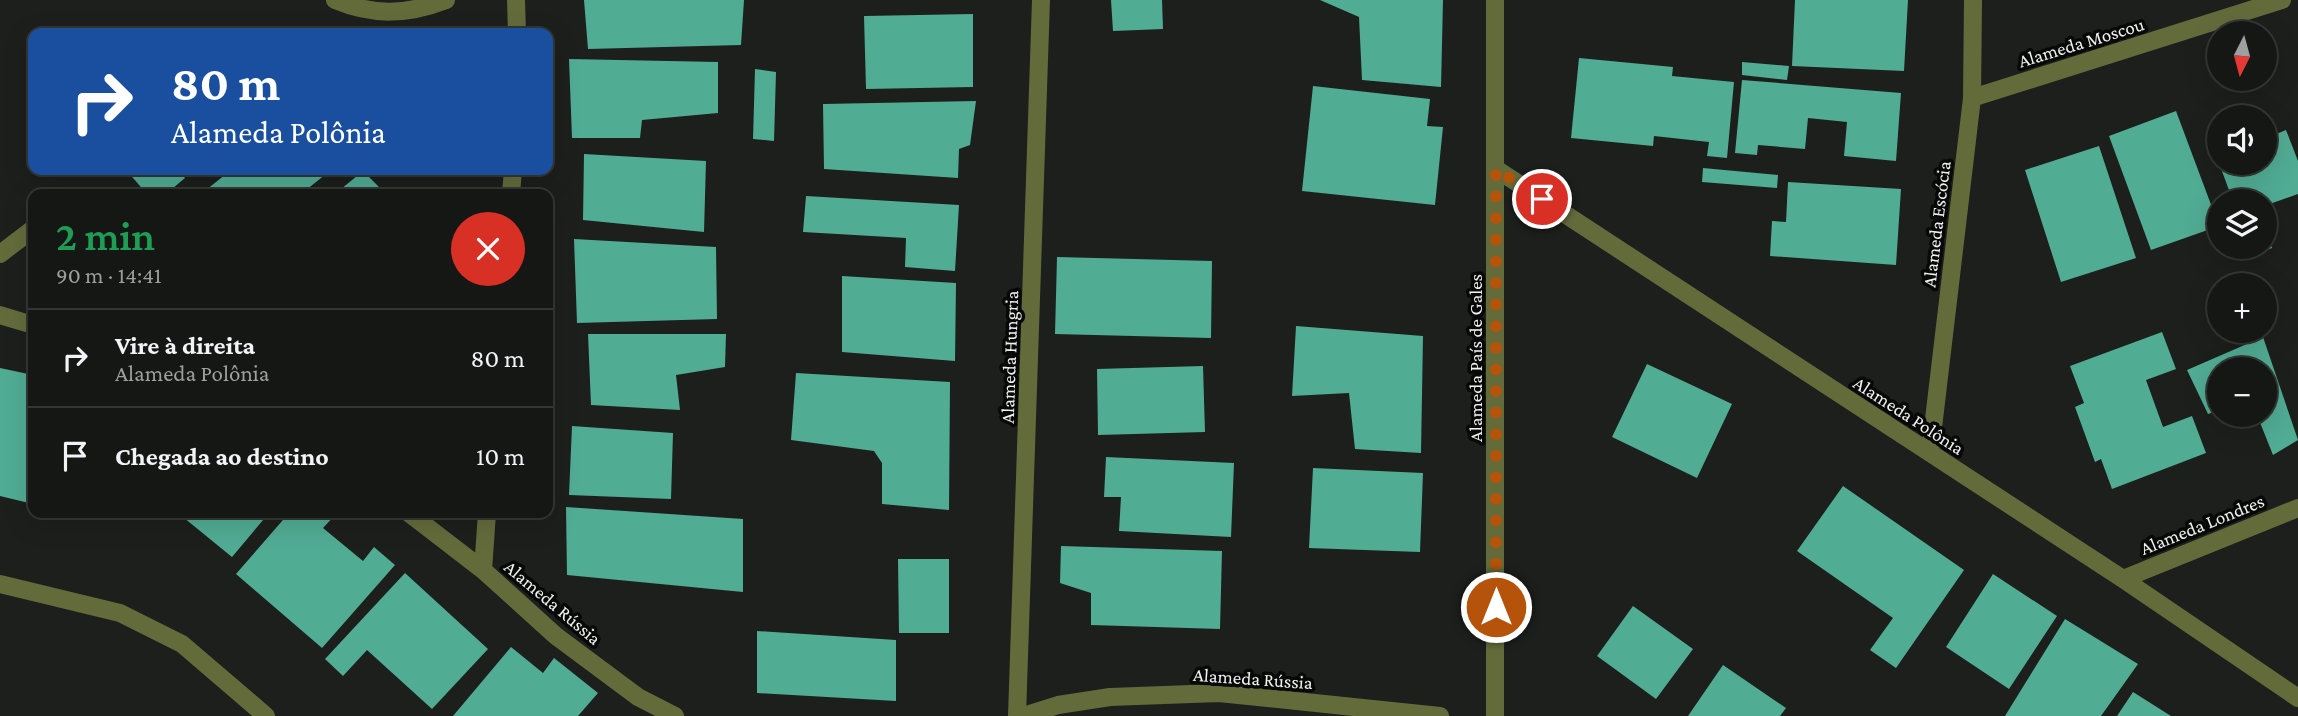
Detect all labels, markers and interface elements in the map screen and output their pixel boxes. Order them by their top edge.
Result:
street label: Alameda Moscou [2016,13,2147,72]
north arrow [2207,21,2277,91]
map controls [2207,21,2277,427]
icon: right [56,56,147,147]
text: 80 m [171,56,280,111]
button: sound [2207,105,2277,175]
text: Alameda Polônia [171,114,386,150]
street label: Alameda Escócia [1918,159,1955,288]
pin [1512,169,1572,229]
icon: arrive [1523,180,1561,218]
button: layers [2207,189,2277,259]
text: 2 min [56,212,155,259]
button: close [451,212,525,286]
text: 90 m · 14:41 [56,262,162,288]
button: + [2207,273,2277,343]
street label: Alameda País de Gales [1465,274,1486,442]
street label: Alameda Hungria [997,290,1022,424]
text: Vire à direita [115,331,255,360]
icon: right [56,339,94,377]
text: 80 m [471,344,525,373]
button: − [2207,357,2277,427]
text: Alameda Polônia [115,360,269,386]
street label: Alameda Polônia [1850,372,1968,459]
icon: arrive [56,437,94,475]
text: Chegada ao destino [115,442,329,471]
text: 10 m [476,442,525,471]
street label: Alameda Londres [2137,490,2267,559]
street label: Alameda Rússia [500,556,605,649]
position arrow [1459,570,1533,644]
street label: Alameda Rússia [1193,664,1314,693]

